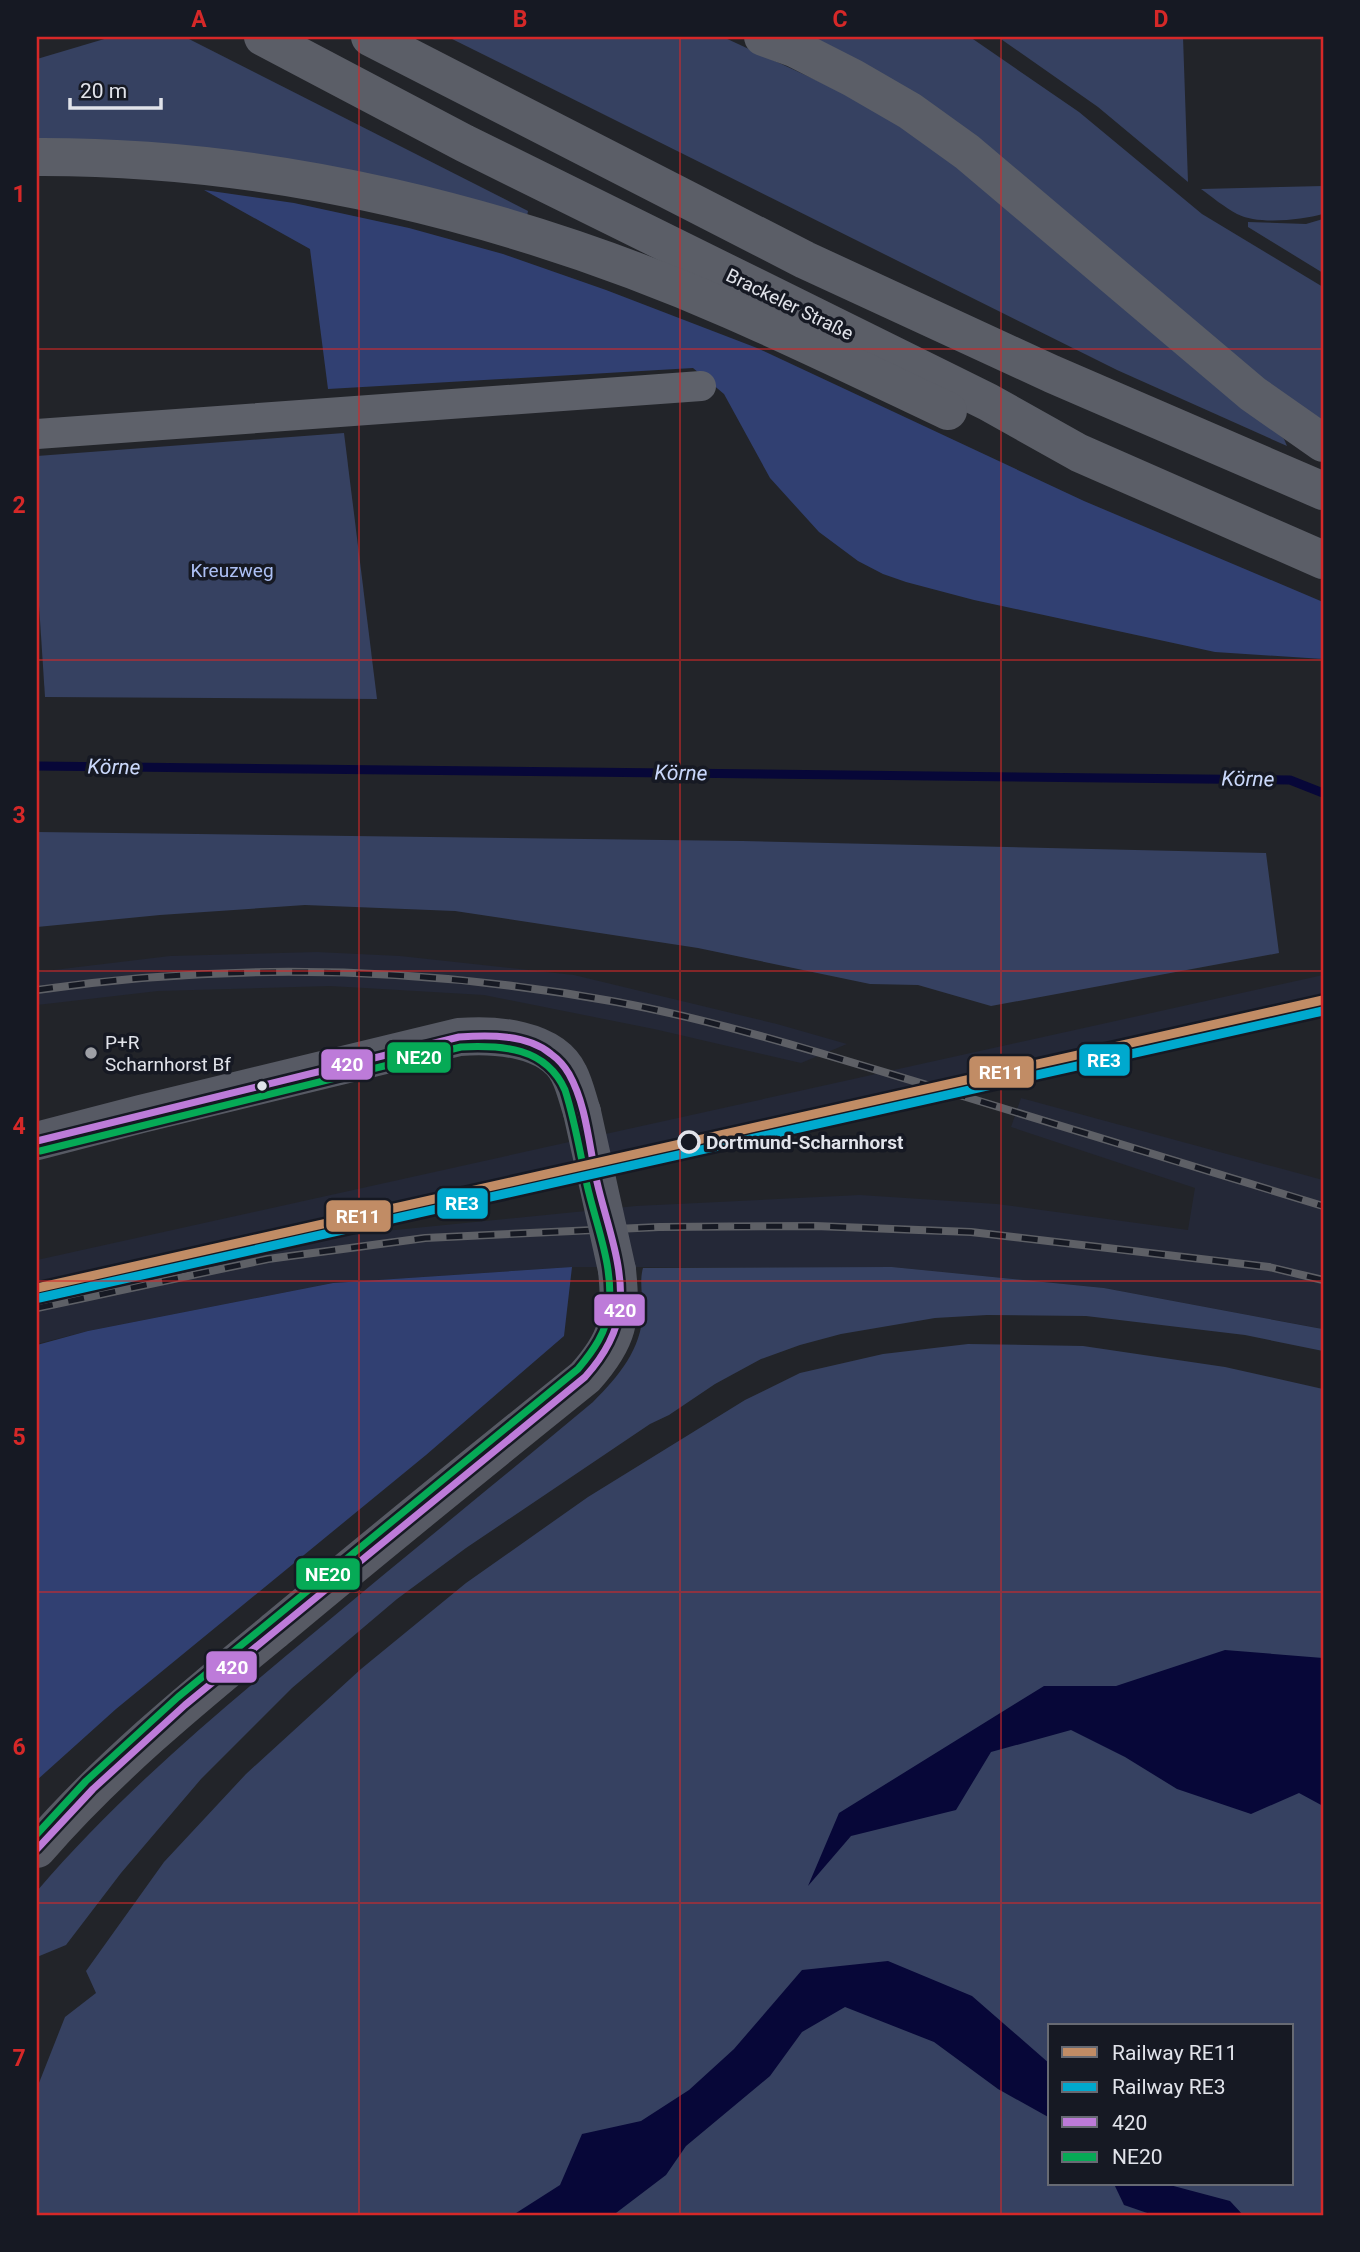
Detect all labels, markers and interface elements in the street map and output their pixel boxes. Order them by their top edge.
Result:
text: A [191,6,207,33]
text: B [513,6,527,33]
text: C [832,6,848,33]
text: D [1154,6,1168,33]
scale bar [70,66,161,110]
text: 20 m [80,79,127,103]
text: 1 [12,181,26,208]
street label: Brackeler Straße [722,264,857,345]
text: 2 [12,492,26,519]
park label: Kreuzweg [190,559,274,582]
water label: Körne [87,755,141,779]
water label: Körne [654,761,708,785]
water label: Körne [1221,767,1275,791]
text: 3 [12,802,26,829]
place label: P+R Scharnhorst Bf [105,1031,231,1076]
line badge: NE20 [386,1041,452,1074]
line badge: RE3 [1078,1043,1131,1077]
marker: P+R Scharnhorst Bf [83,1045,99,1061]
text: NE20 [396,1046,442,1069]
line badge: 420 [320,1048,374,1081]
text: RE3 [1087,1049,1121,1072]
text: 420 [331,1053,363,1076]
line badge: RE11 [968,1055,1035,1089]
text: RE11 [979,1061,1023,1084]
unlabelled marker [255,1079,269,1093]
text: 4 [12,1113,26,1140]
marker: Dortmund-Scharnhorst [678,1131,700,1153]
place label: Dortmund-Scharnhorst [706,1131,904,1154]
line badge: RE3 [436,1187,489,1220]
text: RE3 [445,1192,479,1215]
line badge: RE11 [325,1199,392,1233]
text: RE11 [336,1205,380,1228]
line badge: 420 [593,1293,646,1327]
text: 420 [604,1299,636,1322]
text: 5 [12,1424,26,1451]
line badge: NE20 [295,1557,361,1591]
text: NE20 [305,1563,351,1586]
line badge: 420 [205,1650,258,1684]
text: 420 [216,1656,248,1679]
text: 6 [12,1734,26,1761]
legend [1048,2024,1294,2186]
text: Railway RE11 [1112,2041,1237,2065]
text: 7 [12,2045,26,2072]
text: Railway RE3 [1112,2075,1225,2099]
text: 420 [1112,2111,1147,2135]
text: NE20 [1112,2145,1163,2169]

